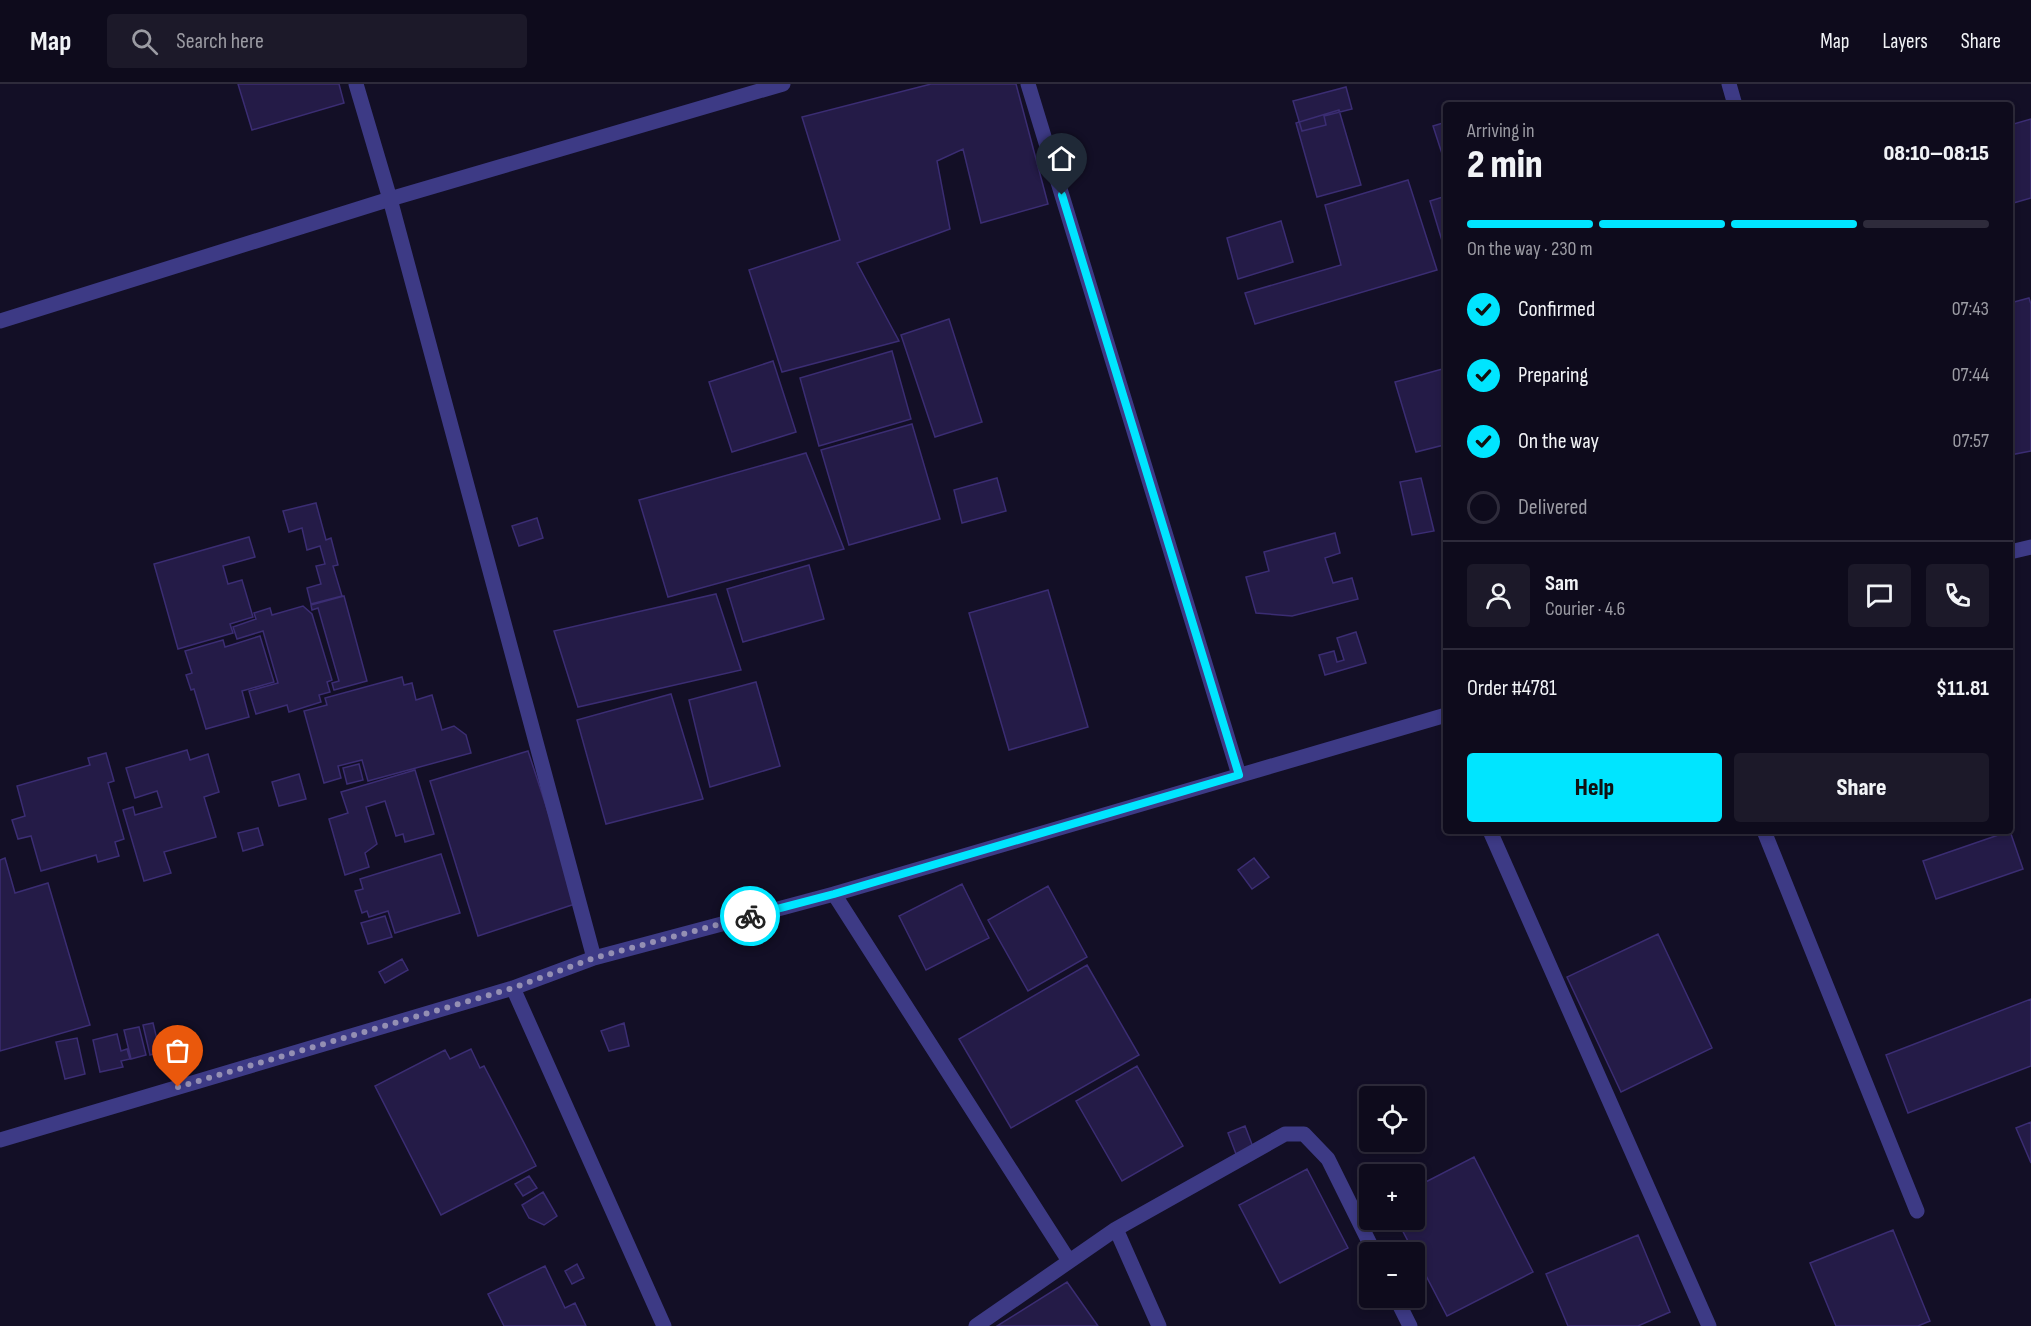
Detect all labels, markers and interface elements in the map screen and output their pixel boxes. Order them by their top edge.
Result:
search box [107,14,527,68]
text: Map [30,25,71,58]
icon: search [128,25,161,58]
text: Search here [176,28,264,55]
text: Map [1820,29,1849,54]
text: Layers [1882,29,1928,54]
text: Share [1961,29,2001,54]
text: Arriving in [1467,119,1535,143]
pin [1036,133,1087,195]
text: 08:10–08:15 [1884,140,1989,167]
icon: home [1045,142,1078,175]
text: 2 min [1467,142,1543,189]
text: On the way · 230 m [1467,237,1593,261]
icon: check [1467,293,1500,326]
text: Confirmed [1518,296,1595,323]
text: 07:43 [1952,297,1989,321]
icon: check [1467,359,1500,392]
text: Preparing [1518,362,1588,389]
text: 07:44 [1952,363,1989,387]
icon: check [1467,425,1500,458]
text: On the way [1518,428,1599,455]
text: 07:57 [1953,429,1989,453]
text: Delivered [1518,494,1587,521]
button: person [1467,564,1530,627]
button: chat [1848,564,1911,627]
button: phone [1926,564,1989,627]
text: Sam [1545,570,1579,597]
text: Courier · 4.6 [1545,597,1625,621]
text: Order #4781 [1467,675,1557,702]
text: $11.81 [1936,675,1989,702]
button: Help [1467,753,1722,822]
button: Share [1734,753,1989,822]
courier [720,886,780,946]
icon: bike [734,900,767,933]
pin [152,1025,203,1087]
icon: bag [161,1034,194,1067]
map controls [1359,1086,1425,1308]
button: locate [1359,1086,1425,1152]
button: + [1359,1164,1425,1230]
button: − [1359,1242,1425,1308]

